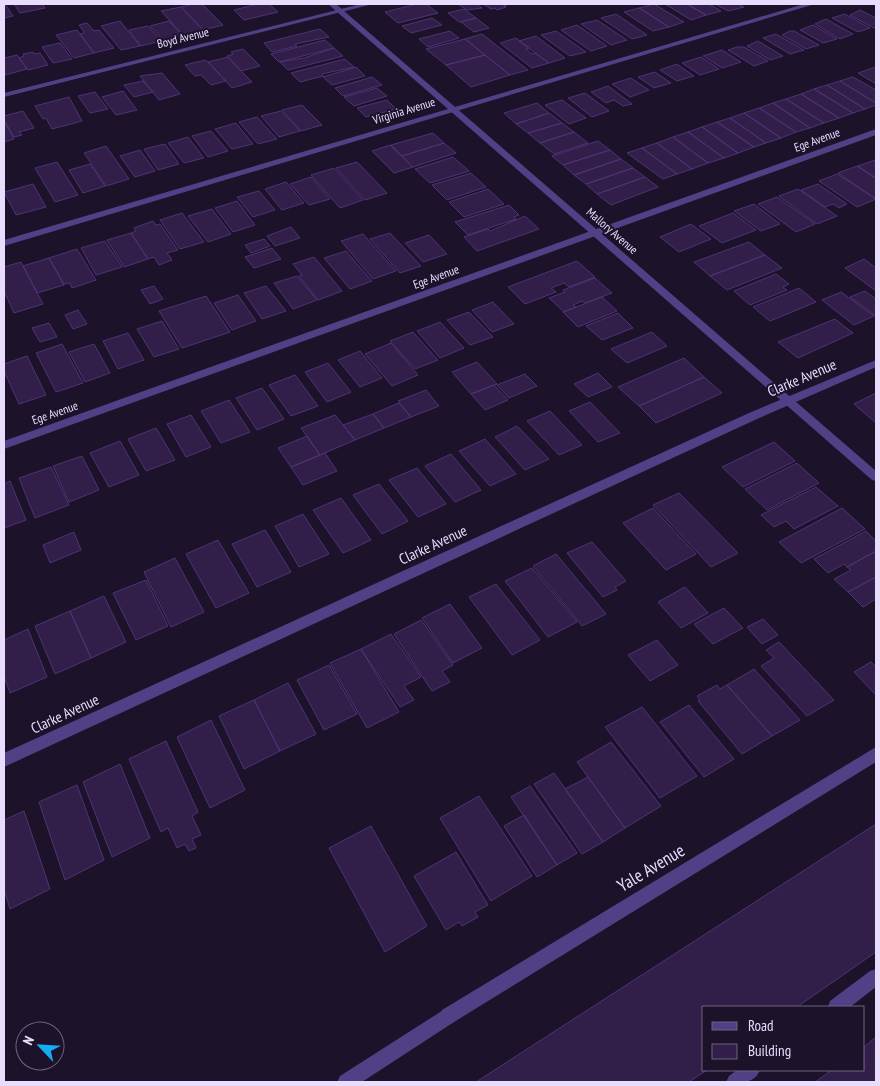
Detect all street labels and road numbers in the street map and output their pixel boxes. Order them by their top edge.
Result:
street label: Boyd Avenue [155,24,210,51]
street label: Virginia Avenue [370,94,437,127]
street label: Ege Avenue [792,124,842,155]
street label: Mallory Avenue [584,204,641,257]
street label: Ege Avenue [411,261,461,292]
street label: Clarke Avenue [764,355,839,401]
street label: Ege Avenue [30,398,80,427]
street label: Clarke Avenue [396,520,470,569]
street label: Clarke Avenue [28,689,102,738]
street label: Yale Avenue [613,838,689,897]

